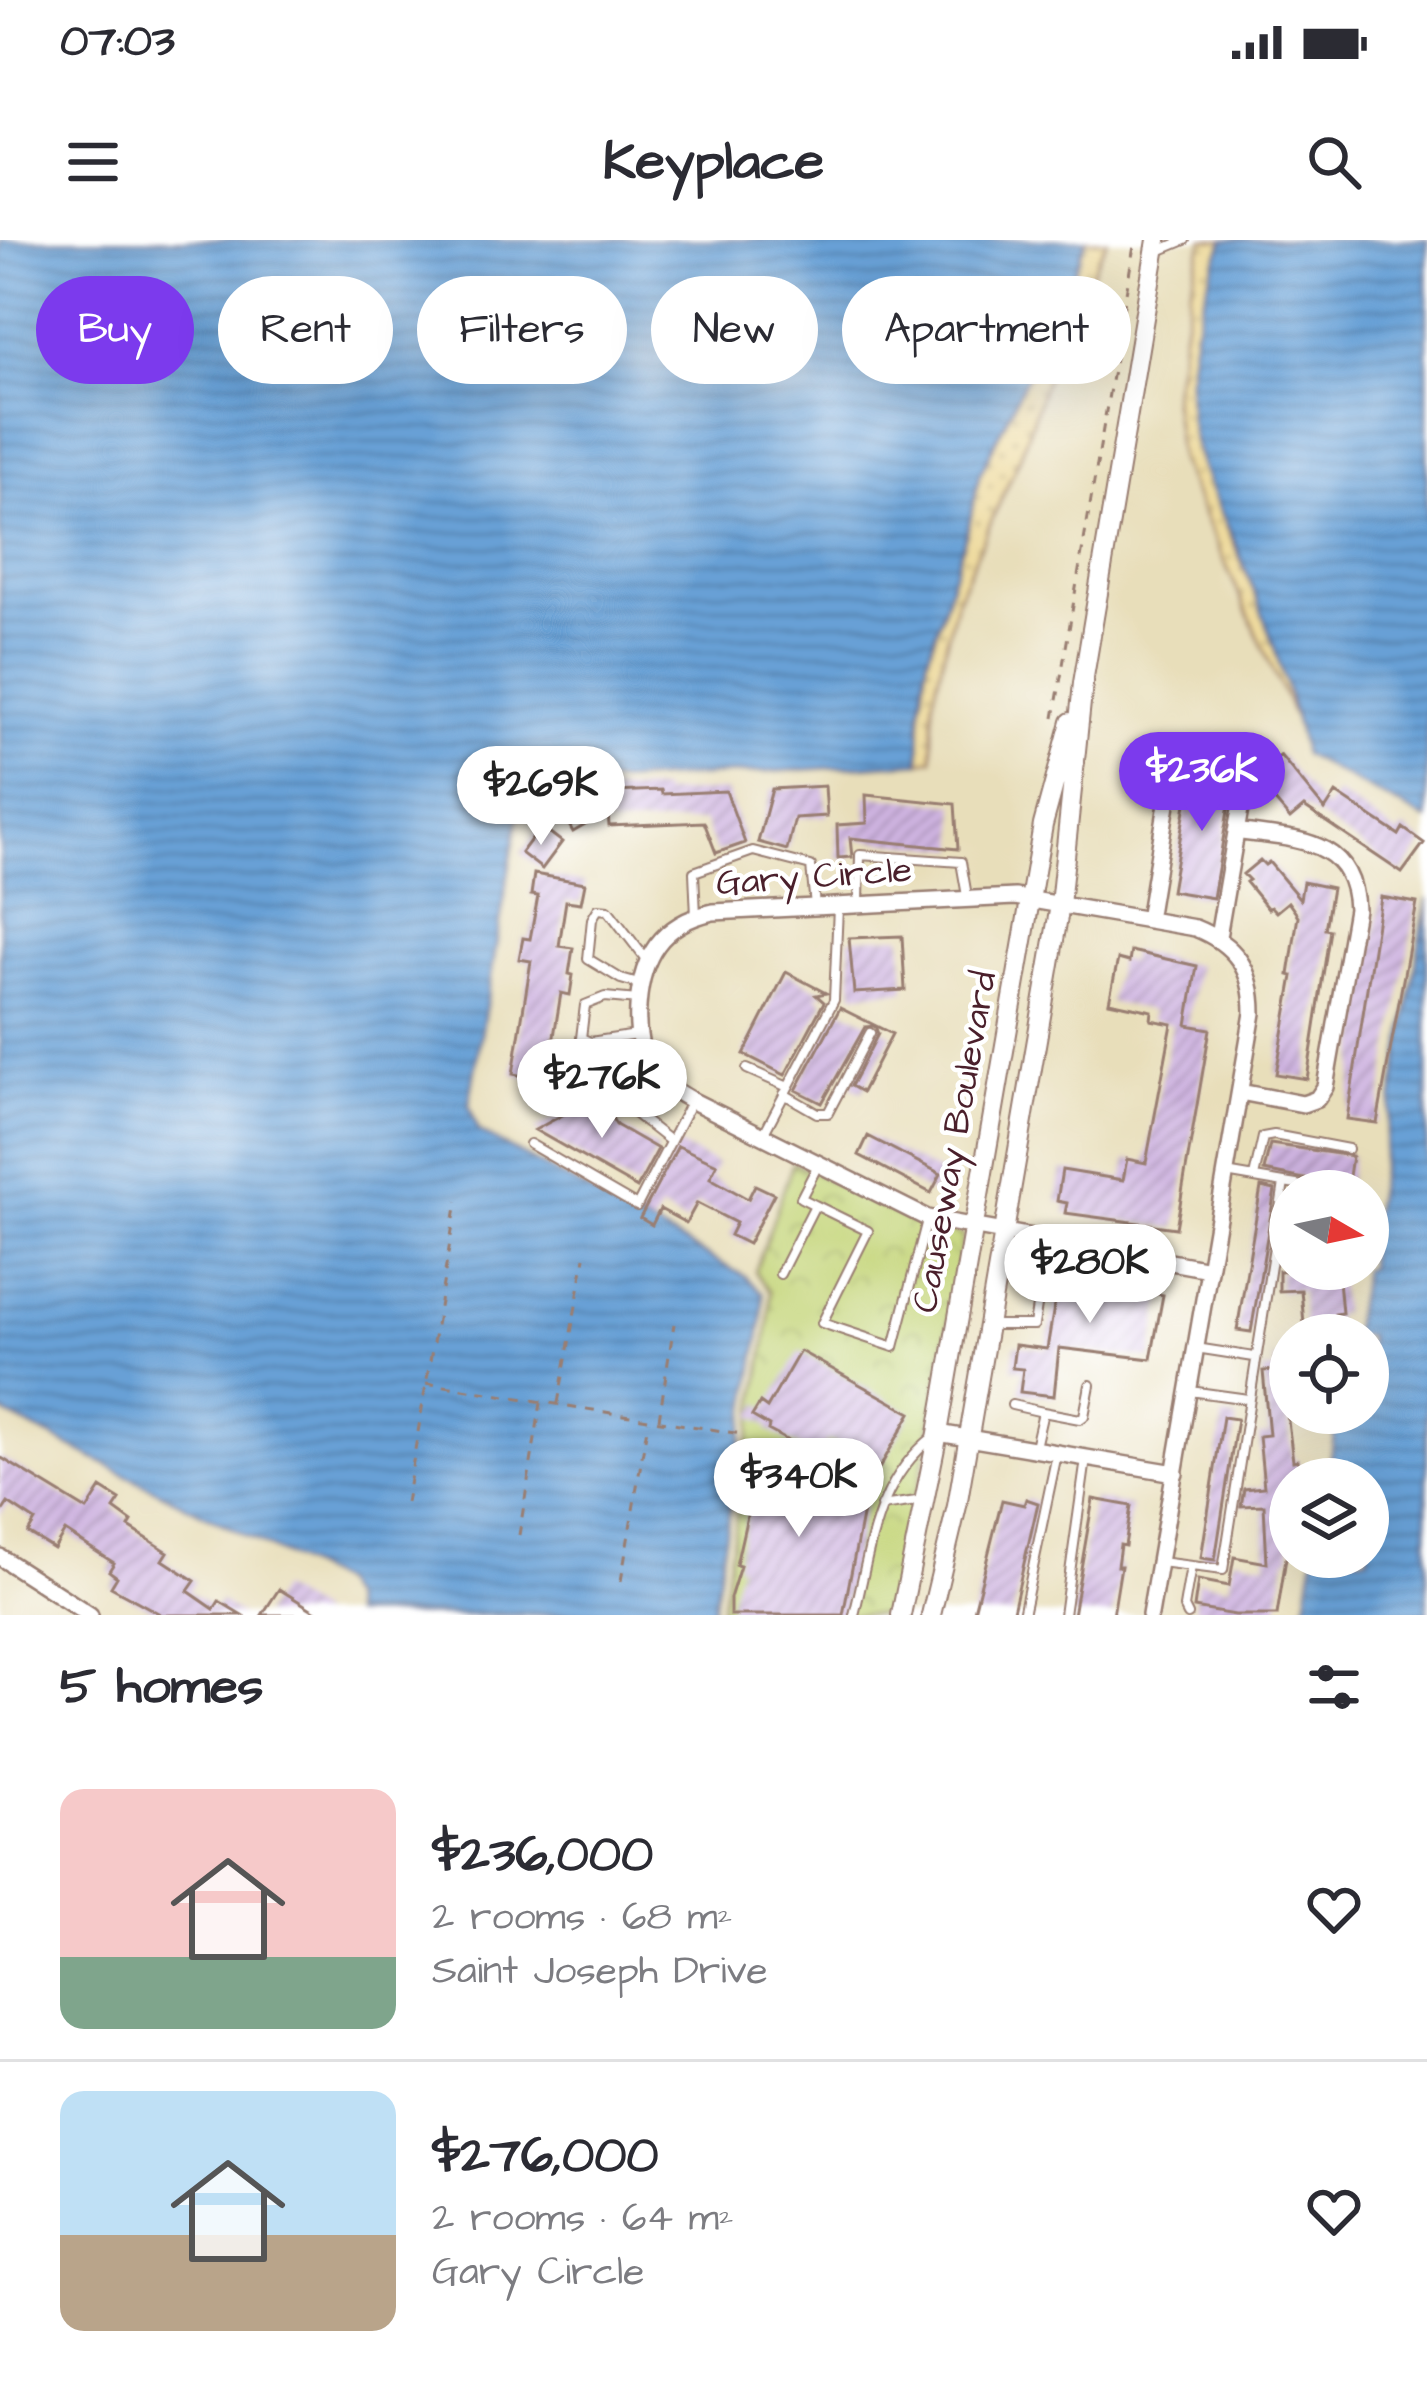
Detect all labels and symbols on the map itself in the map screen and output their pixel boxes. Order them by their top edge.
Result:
pin: $236K [1118,732,1286,834]
pin: $269K [457,746,625,848]
street label: Gary Circle [714,845,914,909]
street label: Causeway Boulevard [900,967,1010,1317]
pin: $276K [518,1039,686,1141]
north arrow [1269,1170,1389,1290]
pin: $280K [1006,1224,1174,1326]
pin: $340K [715,1438,883,1540]

